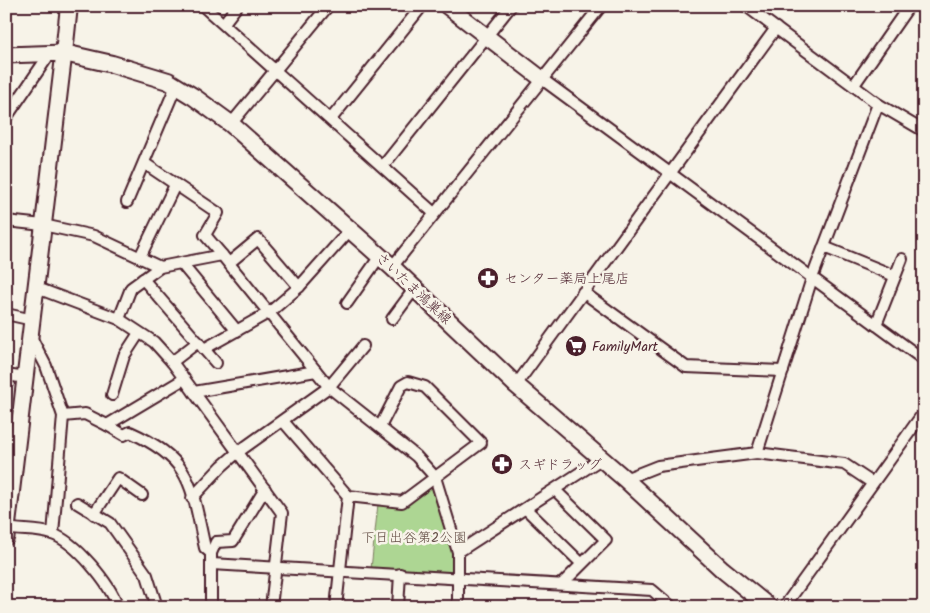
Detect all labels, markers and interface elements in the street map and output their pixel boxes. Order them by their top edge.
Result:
street label: さいたま鴻巣線 [370,247,456,330]
pharmacy icon: センター薬局上尾店 [476,266,500,290]
place label: センター薬局上尾店 [504,268,629,290]
supermarket icon: FamilyMart [564,334,588,358]
place label: FamilyMart [592,336,659,358]
pharmacy icon: スギドラッグ [490,452,514,476]
place label: スギドラッグ [518,454,602,476]
park label: 下日出谷第2公園 [361,527,467,549]

